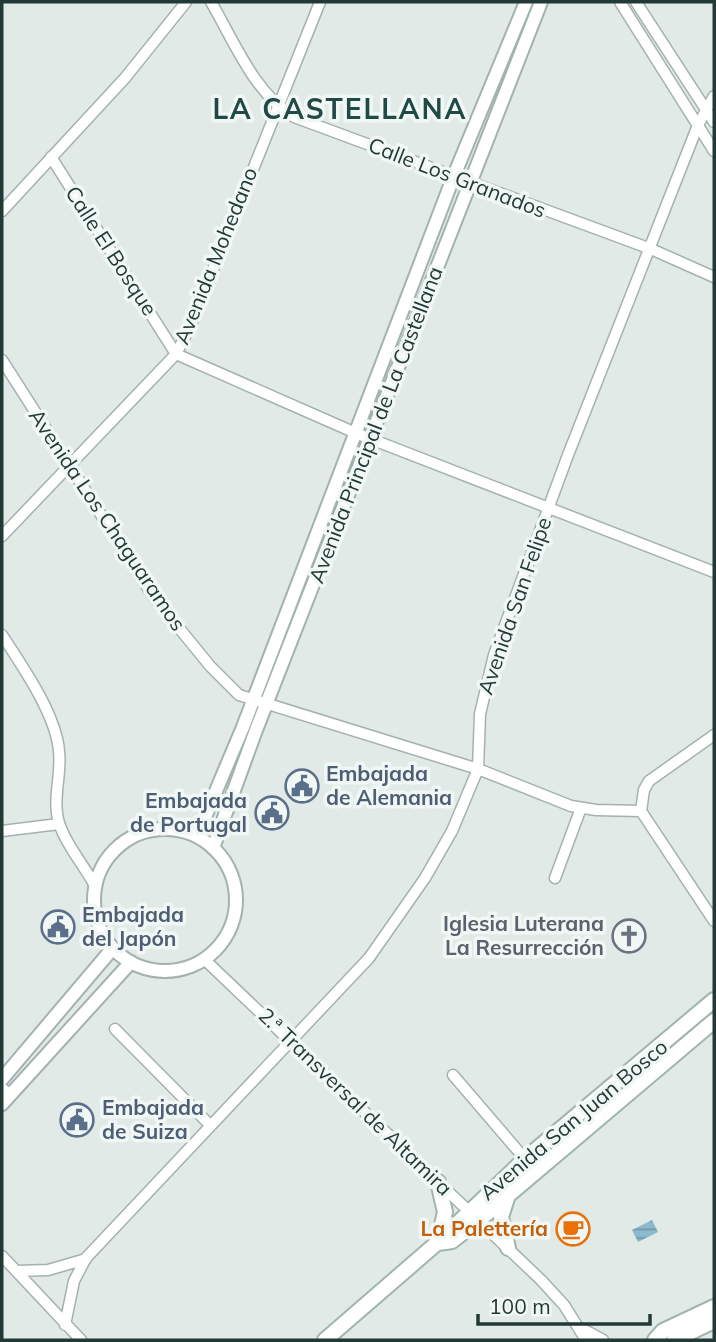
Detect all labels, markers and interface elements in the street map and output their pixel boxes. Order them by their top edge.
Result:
district label: LA CASTELLANA [212,91,468,126]
street label: Calle Los Granados [365,131,550,223]
street label: Avenida Mohedano [168,163,262,348]
street label: Calle El Bosque [60,181,163,320]
street label: Avenida Principal de La Castellana [303,263,448,587]
street label: Avenida Los Chaguaramos [24,404,192,635]
street label: Avenida San Felipe [472,514,557,698]
place label: Embajada de Alemania [326,760,452,810]
public building icon: Embajada de Alemania [283,767,321,805]
place label: Embajada de Portugal [130,787,247,837]
public building icon: Embajada de Portugal [253,794,291,832]
place label: Embajada del Japón [82,901,184,951]
public building icon: Embajada del Japón [39,908,77,946]
place label: Iglesia Luterana La Resurrección [443,910,604,960]
church icon: Iglesia Luterana La Resurrección [610,917,648,955]
street label: 2.ª Transversal de Altamira [253,1002,458,1201]
street label: Avenida San Juan Bosco [474,1033,673,1205]
place label: Embajada de Suiza [102,1094,204,1144]
public building icon: Embajada de Suiza [58,1101,96,1139]
cafe icon: La Palettería [554,1210,592,1248]
place label: La Palettería [421,1215,548,1241]
scale bar [478,1282,650,1326]
text: 100 m [489,1293,551,1319]

